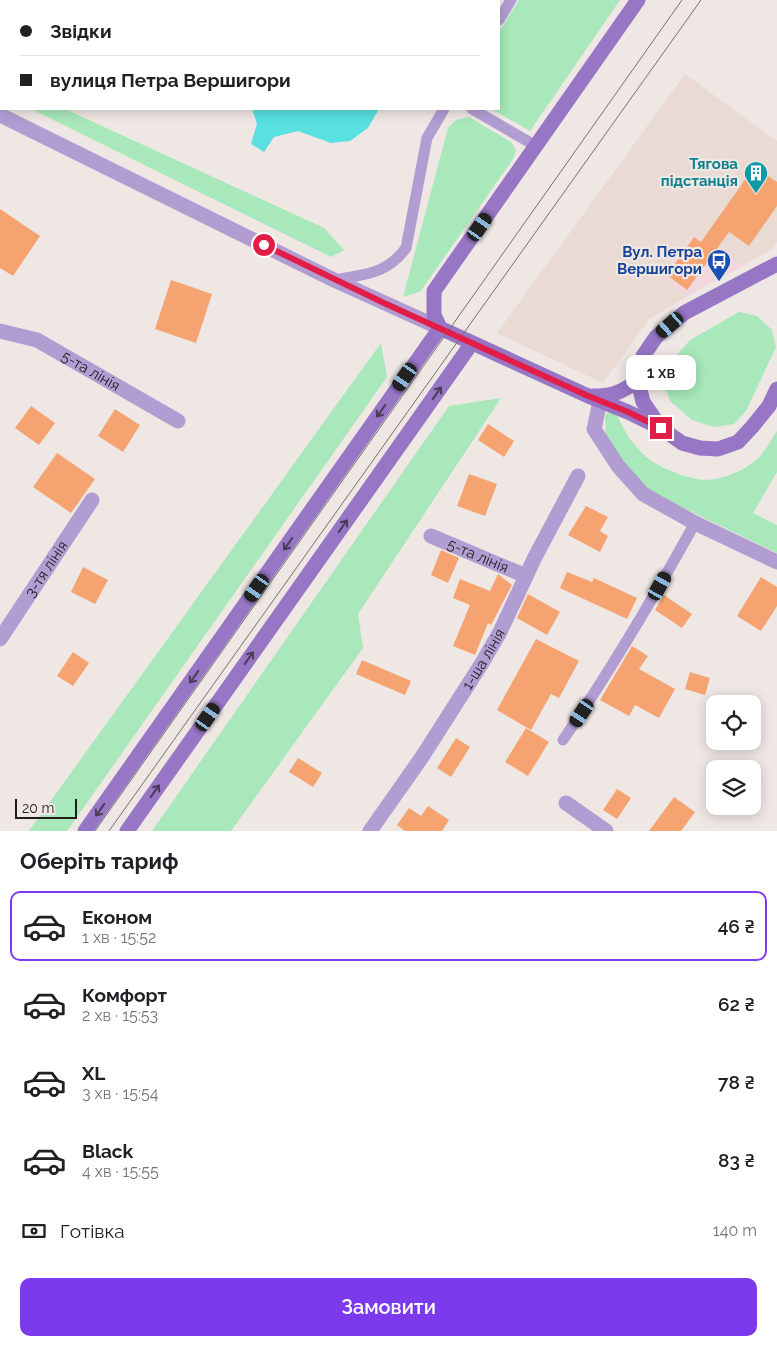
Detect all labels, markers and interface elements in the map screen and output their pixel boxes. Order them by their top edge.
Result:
text: Звідки [50,20,112,42]
text: вулиця Петра Вершигори [50,69,291,91]
place label: Тягова пiдстанцiя [661,155,738,190]
building icon: Тягова пiдстанцiя [743,160,769,194]
car [465,210,494,244]
route start [253,234,275,256]
place label: Вул. Петра Вершигори [617,243,702,278]
bus stop icon: Вул. Петра Вершигори [706,248,732,282]
car [653,309,686,341]
street label: 5-та лінія [58,347,123,395]
callout: 1 хв [626,356,696,390]
car [390,360,419,394]
text: 1 хв [647,363,675,382]
one-way arrow [432,386,442,400]
one-way arrow [376,404,386,418]
route end [650,417,672,439]
one-way arrow [338,519,348,533]
street label: 5-та лінія [445,535,511,577]
street label: 3-тя лінія [21,537,72,601]
one-way arrow [282,537,293,550]
car [646,569,673,603]
car [242,571,271,605]
street label: 1-ша лінія [458,625,509,693]
one-way arrow [244,652,254,666]
one-way arrow [189,670,199,684]
map controls [706,695,761,815]
button: locate [706,695,761,750]
car [567,696,596,730]
car [193,700,222,734]
button: layers [706,760,761,815]
one-way arrow [150,785,161,798]
scale bar [15,796,78,819]
text: 20 m [22,800,54,816]
one-way arrow [95,802,105,816]
text: Оберіть тариф [20,848,178,874]
icon: car [22,904,67,949]
text: Економ [82,906,152,928]
text: 46 ₴ [718,915,755,937]
text: 1 хв · 15:52 [82,928,156,947]
icon: car [22,982,67,1027]
text: Комфорт [82,984,167,1006]
text: 62 ₴ [718,993,755,1015]
text: 2 хв · 15:53 [82,1006,158,1025]
icon: car [22,1060,67,1105]
text: XL [82,1062,105,1084]
text: 78 ₴ [718,1071,755,1093]
text: 3 хв · 15:54 [82,1084,158,1103]
icon: car [22,1138,67,1183]
text: Black [82,1140,133,1162]
text: 83 ₴ [718,1149,755,1171]
text: 4 хв · 15:55 [82,1162,159,1181]
icon: cash [20,1217,48,1245]
text: Готівка [60,1220,125,1242]
text: 140 m [713,1221,757,1240]
button: Замовити [20,1278,757,1336]

